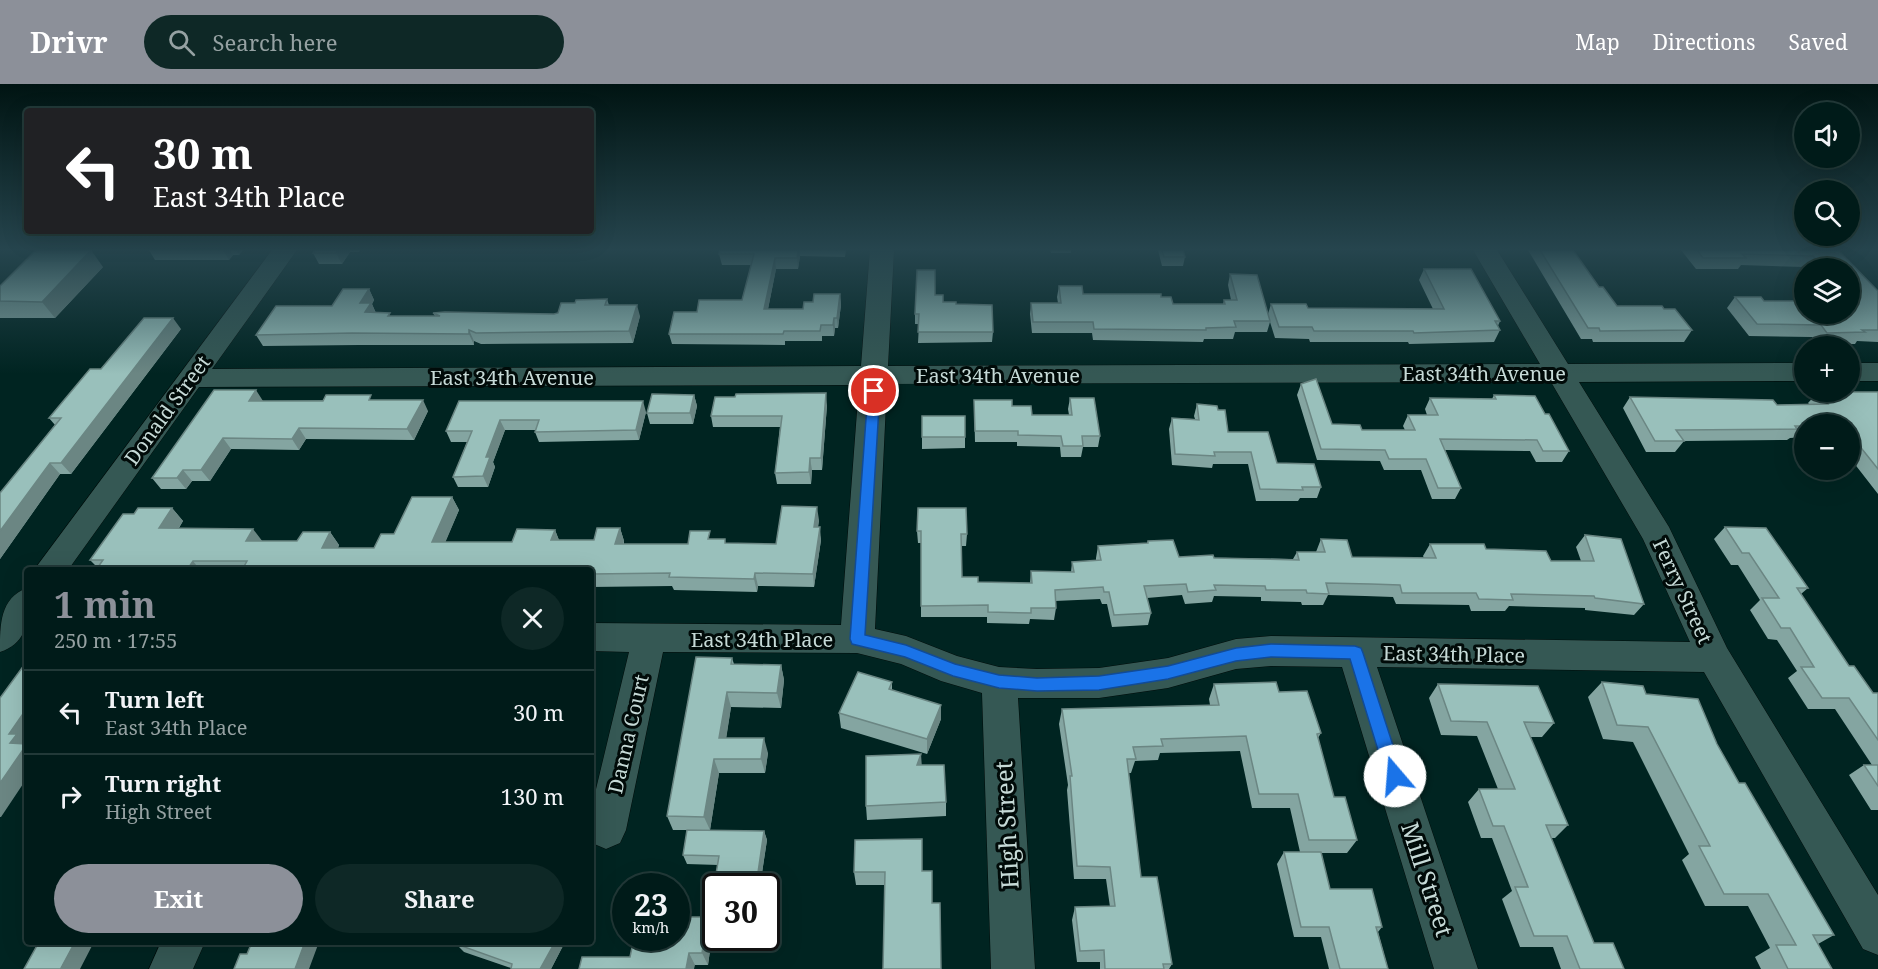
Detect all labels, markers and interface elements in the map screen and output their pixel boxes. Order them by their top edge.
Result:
search box [144,15,564,69]
text: Drivr [30,23,108,61]
icon: search [165,26,198,59]
text: Search here [213,27,337,57]
text: Map [1575,28,1620,56]
text: Directions [1653,28,1755,56]
text: Saved [1788,28,1848,56]
map controls [1794,102,1860,480]
button: sound [1794,102,1860,168]
text: 30 m [153,124,253,181]
icon: left [54,132,132,210]
text: East 34th Place [153,178,345,215]
button: search [1794,180,1860,246]
button: layers [1794,258,1860,324]
button: + [1794,336,1860,402]
street label: Donald Street [118,350,216,470]
street label: East 34th Avenue [1402,360,1566,387]
street label: East 34th Avenue [916,362,1080,389]
street label: East 34th Avenue [430,364,594,391]
pin [848,365,899,416]
icon: arrive [857,374,890,407]
button: − [1794,414,1860,480]
street label: Ferry Street [1647,534,1719,648]
text: 1 min [54,580,156,629]
button: close [501,587,564,650]
street label: East 34th Place [691,626,833,653]
text: 250 m · 17:55 [54,627,177,654]
street label: East 34th Place [1383,639,1525,669]
street label: Danna Court [601,672,655,796]
text: Turn left [105,684,204,714]
icon: left [54,696,87,729]
text: 30 m [513,697,564,727]
text: East 34th Place [105,714,247,741]
position arrow [1363,744,1427,808]
street label: High Street [986,760,1026,890]
text: Turn right [105,768,221,798]
icon: right [54,780,87,813]
text: 130 m [501,781,564,811]
text: High Street [105,798,212,825]
street label: Mill Street [1394,818,1462,940]
button: Exit [54,864,303,933]
button: Share [315,864,564,933]
speed limit sign: 30 [702,873,780,951]
text: 23 [634,884,668,925]
text: km/h [633,917,669,937]

